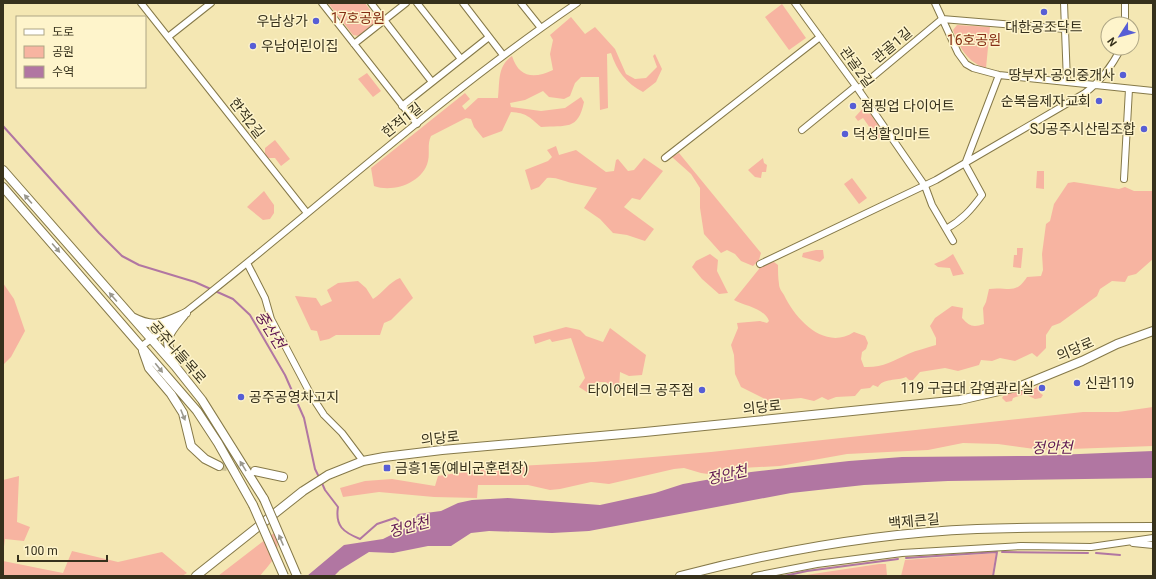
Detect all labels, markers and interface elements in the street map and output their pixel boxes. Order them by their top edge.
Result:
marker: 대한공조닥트 [1039,7,1049,17]
park label: 17호공원 [331,10,385,26]
place label: 우남상가 [256,13,308,29]
legend [16,16,146,88]
marker: 우남상가 [311,16,321,26]
north arrow [1100,16,1140,56]
place label: 대한공조닥트 [1005,19,1083,35]
street label: 관골1길 [869,24,915,66]
text: 도로 [52,25,74,39]
park label: 16호공원 [947,32,1001,48]
text: N [1105,34,1120,49]
place label: 우남어린이집 [261,38,338,54]
marker: 우남어린이집 [248,41,258,51]
street label: 관골2길 [837,43,877,91]
text: 공원 [52,45,74,59]
text: 수역 [52,65,74,79]
place label: 땅부자 공인중개사 [1008,67,1115,83]
marker: 땅부자 공인중개사 [1118,70,1128,80]
place label: 순복음제자교회 [1001,93,1091,109]
street label: 한적2길 [226,95,268,141]
marker: 순복음제자교회 [1094,96,1104,106]
place label: 점핑업 다이어트 [861,98,955,114]
street label: 한적1길 [379,99,425,141]
marker: 점핑업 다이어트 [848,101,858,111]
place label: SJ공주시산림조합 [1030,121,1136,137]
marker: SJ공주시산림조합 [1139,124,1149,134]
place label: 덕성할인마트 [853,126,930,142]
marker: 덕성할인마트 [840,129,850,139]
one-way arrow [23,193,32,204]
one-way arrow [52,243,61,253]
one-way arrow [108,292,117,302]
water label: 중산천 [251,308,290,354]
street label: 공주나들목로 [147,318,209,387]
street label: 의당로 [1054,334,1096,364]
one-way arrow [155,362,164,373]
place label: 신관119 [1085,375,1134,391]
marker: 신관119 [1072,378,1082,388]
place label: 119 구급대 감염관리실 [900,380,1034,396]
place label: 타이어테크 공주점 [587,382,694,398]
marker: 119 구급대 감염관리실 [1037,383,1047,393]
marker: 타이어테크 공주점 [697,385,707,395]
place label: 공주공영차고지 [249,389,339,405]
marker: 공주공영차고지 [236,392,246,402]
street label: 의당로 [742,397,782,417]
one-way arrow [180,409,186,420]
street label: 의당로 [420,428,460,448]
water label: 정안천 [1031,439,1075,457]
place label: 금흥1동(예비군훈련장) [395,460,528,477]
one-way arrow [239,461,247,471]
water label: 정안천 [705,461,751,488]
marker: 금흥1동(예비군훈련장) [382,463,392,473]
street label: 백제큰길 [888,511,940,531]
water label: 정안천 [387,512,433,541]
one-way arrow [278,535,284,546]
scale bar [18,537,107,563]
text: 100 m [24,544,58,558]

